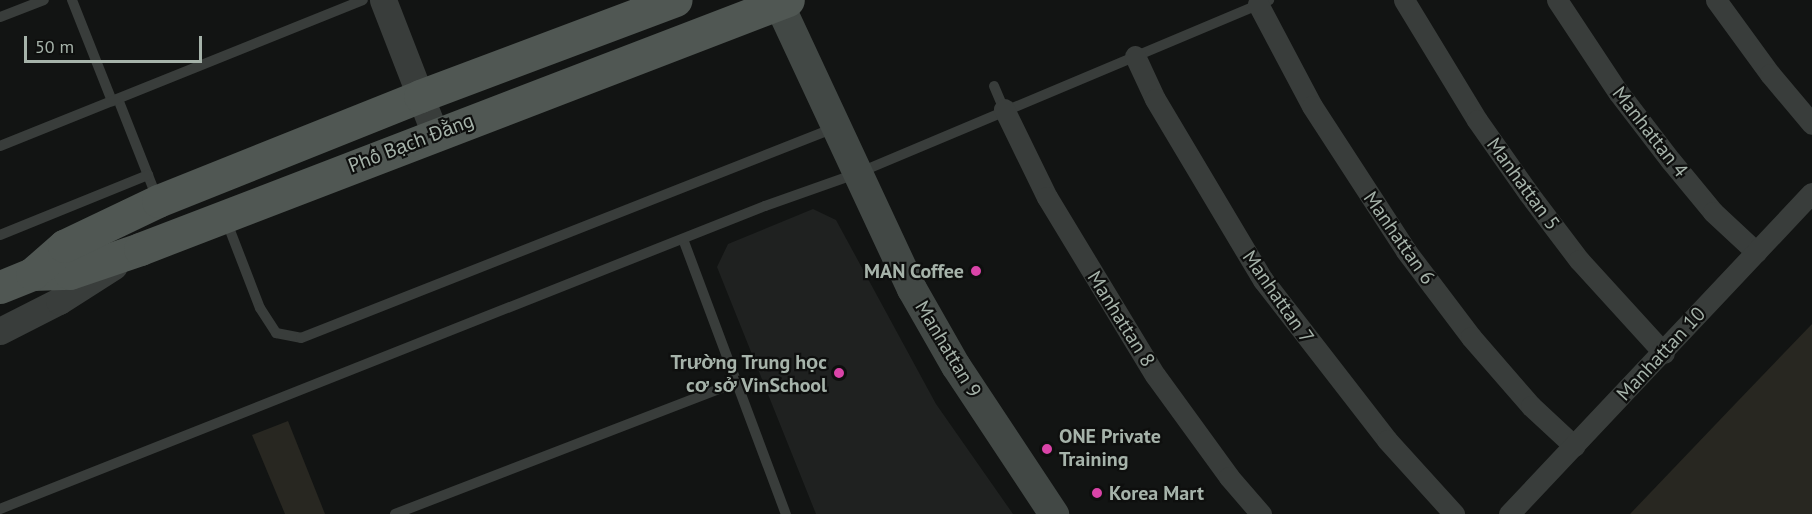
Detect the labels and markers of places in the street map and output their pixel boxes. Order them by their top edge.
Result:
place label: MAN Coffee [864,259,964,283]
marker: MAN Coffee [969,264,983,278]
place label: Trường Trung học cơ sở VinSchool [670,350,827,397]
marker: Trường Trung học cơ sở VinSchool [832,366,846,380]
place label: ONE Private Training [1059,425,1161,472]
marker: ONE Private Training [1040,442,1054,456]
place label: Korea Mart [1109,481,1204,505]
marker: Korea Mart [1090,486,1104,500]

